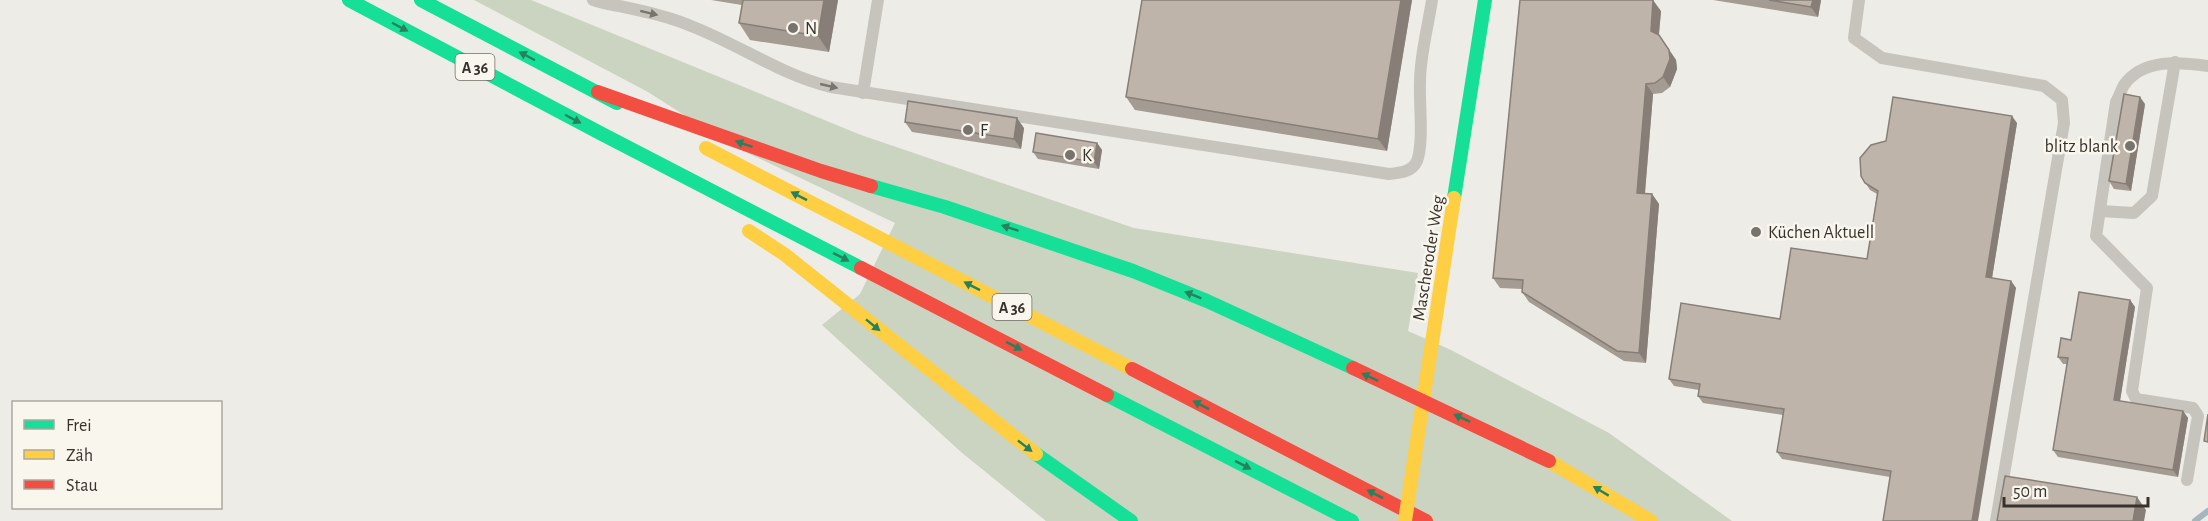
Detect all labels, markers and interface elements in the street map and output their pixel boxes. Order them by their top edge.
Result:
one-way arrow [640,9,659,19]
place label: N [805,20,817,38]
marker: N [786,21,800,35]
one-way arrow [392,22,409,32]
one-way arrow [519,51,536,60]
road number: A 36 [456,54,494,80]
one-way arrow [820,82,839,91]
one-way arrow [564,114,581,123]
place label: F [980,122,988,140]
marker: F [961,123,975,137]
one-way arrow [735,138,753,148]
place label: blitz blank [2044,138,2119,156]
marker: blitz blank [2123,139,2137,153]
place label: K [1082,147,1092,165]
marker: K [1063,148,1077,162]
one-way arrow [790,192,808,202]
street label: Mascheroder Weg [1410,194,1448,322]
one-way arrow [1001,223,1019,233]
place label: Küchen Aktuell [1768,224,1874,242]
marker: Küchen Aktuell [1749,225,1763,239]
one-way arrow [832,252,849,262]
one-way arrow [963,281,980,291]
one-way arrow [1184,290,1202,299]
road number: A 36 [992,294,1032,320]
one-way arrow [865,318,881,331]
one-way arrow [1005,341,1023,351]
one-way arrow [1362,372,1379,381]
one-way arrow [1193,400,1210,409]
legend [12,401,222,509]
one-way arrow [1453,414,1470,423]
text: Frei [66,417,92,435]
one-way arrow [1017,440,1033,453]
text: Zäh [66,447,93,465]
one-way arrow [1235,460,1252,470]
scale bar [2004,470,2148,508]
text: Stau [66,477,98,495]
text: 50 m [2013,483,2047,501]
one-way arrow [1592,486,1609,496]
one-way arrow [1366,489,1383,499]

